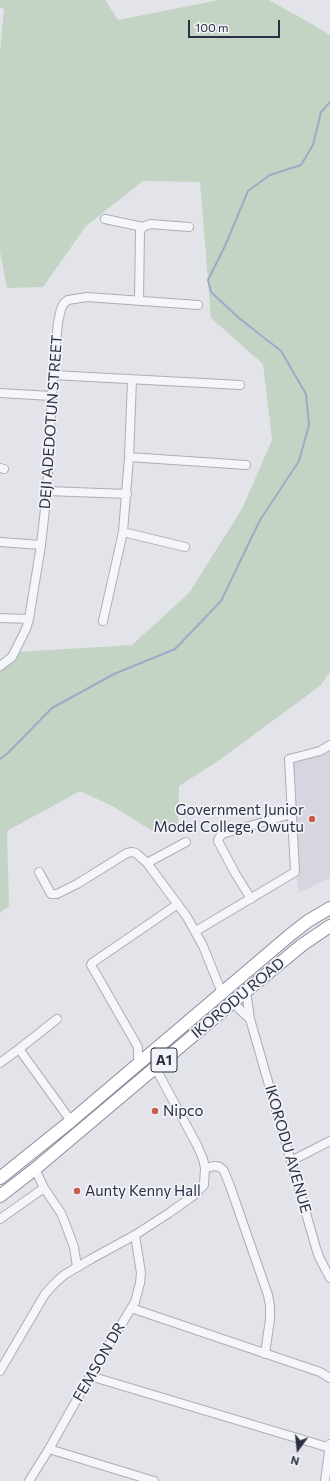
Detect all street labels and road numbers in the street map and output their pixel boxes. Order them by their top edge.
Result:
street label: DEJI ADEDOTUN STREET [36,334,66,510]
street label: IKORODU ROAD [188,954,288,1042]
road number: A1 [151,1048,177,1072]
street label: IKORODU AVENUE [261,1083,315,1215]
street label: FEMSON DR [69,1319,129,1405]

